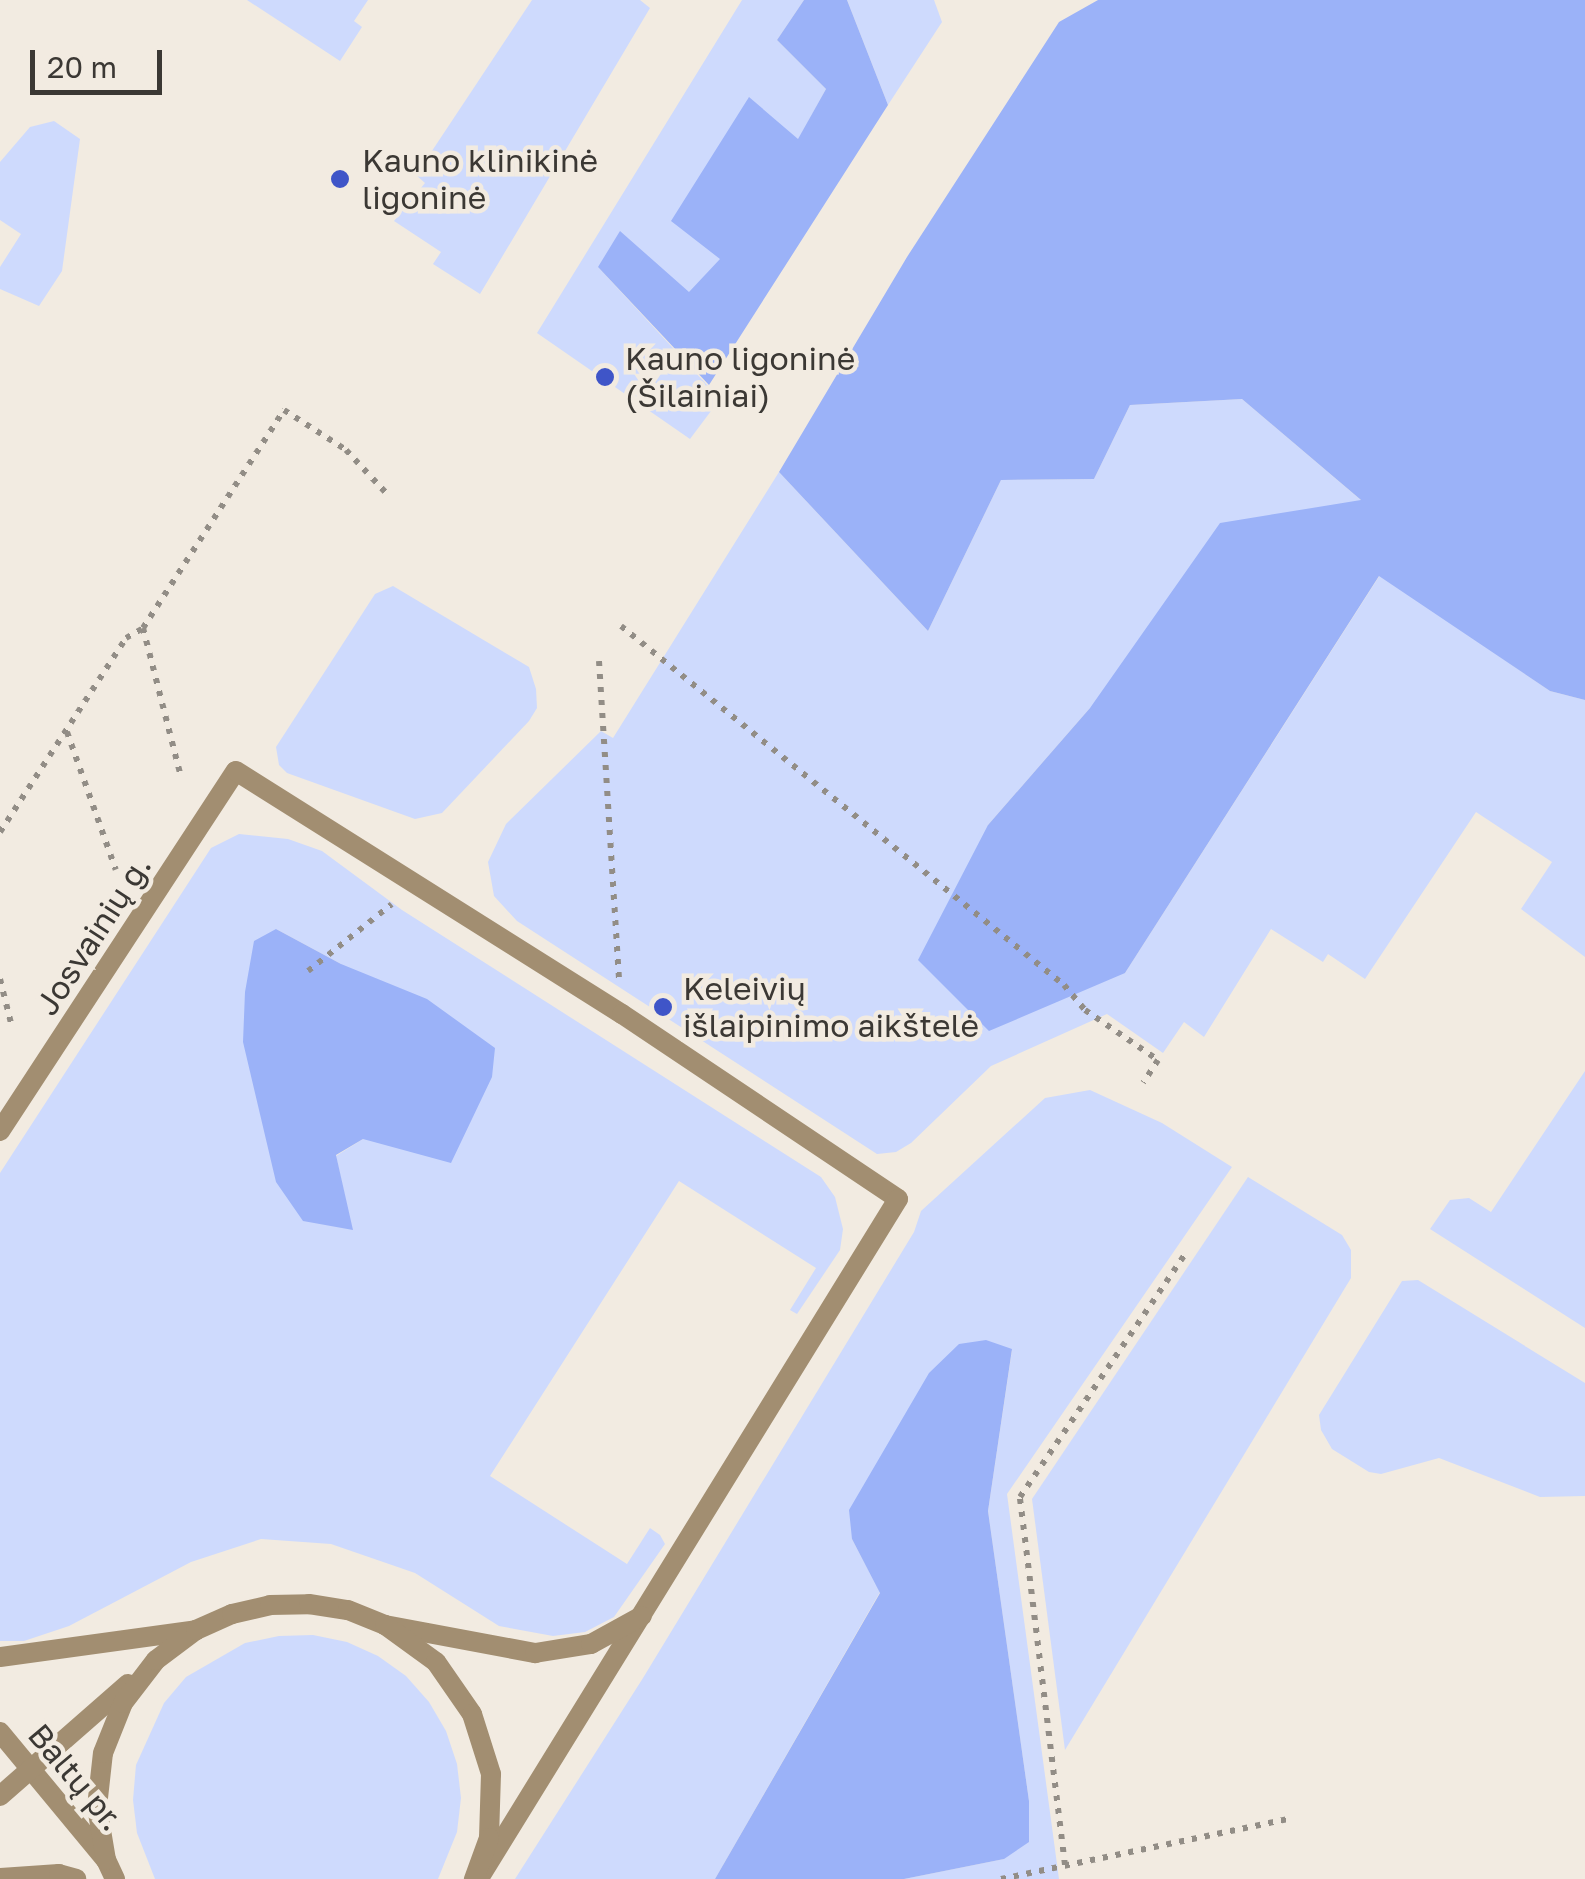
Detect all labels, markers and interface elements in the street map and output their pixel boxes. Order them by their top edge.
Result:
scale bar [35,30,168,92]
text: 20 m [47,49,117,85]
place label: Kauno klinikinė ligoninė [362,142,598,217]
marker: Kauno klinikinė ligoninė [327,166,353,192]
place label: Kauno ligoninė (Šilainiai) [625,340,855,415]
marker: Kauno ligoninė (Šilainiai) [594,366,616,388]
street label: Josvainių g. [27,848,159,1022]
place label: Keleivių išlaipinimo aikštelė [683,970,979,1045]
marker: Keleivių išlaipinimo aikštelė [652,996,674,1018]
street label: Baltų pr. [20,1716,132,1838]

